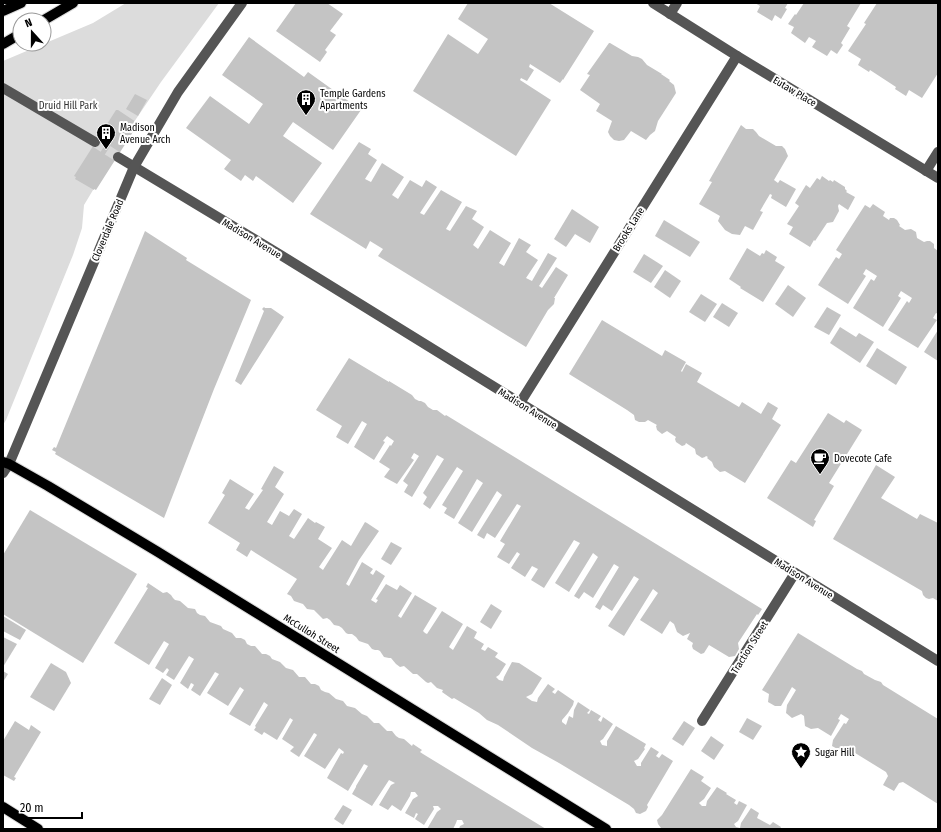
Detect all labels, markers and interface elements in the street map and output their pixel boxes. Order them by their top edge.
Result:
north arrow [12,12,52,52]
text: N [23,16,34,30]
street label: Eutaw Place [771,74,818,109]
building icon: Temple Gardens Apartments [295,88,317,116]
place label: Temple Gardens Apartments [320,88,386,112]
park label: Druid Hill Park [39,100,98,112]
building icon: Madison Avenue Arch [95,122,117,150]
place label: Madison Avenue Arch [120,122,170,146]
street label: Cloverdale Road [89,198,126,263]
street label: Brooks Lane [611,205,647,254]
street label: Madison Avenue [220,216,283,261]
street label: Madison Avenue [496,386,559,432]
cafe icon: Dovecote Cafe [809,447,831,475]
place label: Dovecote Cafe [834,453,892,465]
street label: Madison Avenue [772,556,835,602]
street label: McCulloh Street [281,612,343,656]
street label: Traction Street [729,618,771,676]
place icon: Sugar Hill [790,741,812,769]
place label: Sugar Hill [815,747,855,759]
scale bar [14,794,82,820]
text: 20 m [20,801,44,815]

